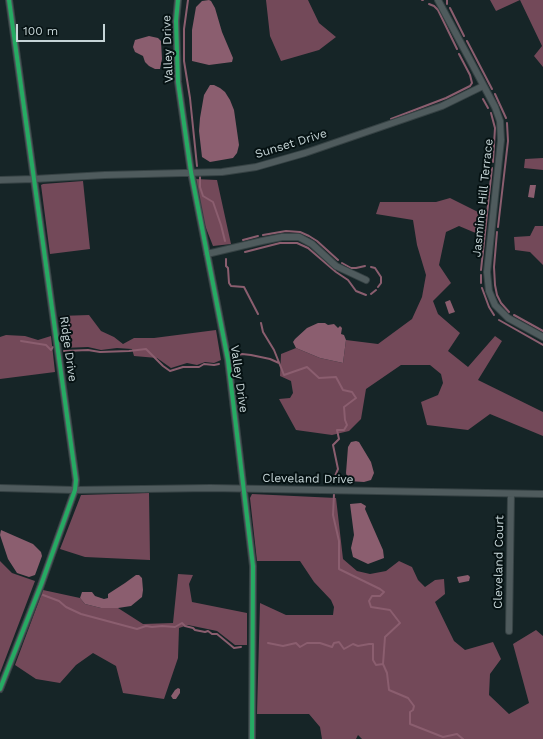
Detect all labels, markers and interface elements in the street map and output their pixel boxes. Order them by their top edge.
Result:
street label: Valley Drive [160,15,176,83]
scale bar [18,16,107,42]
text: 100 m [23,24,58,38]
street label: Sunset Drive [253,126,329,162]
street label: Jasmine Hill Terrace [470,138,496,258]
street label: Ridge Drive [56,315,80,383]
street label: Valley Drive [227,344,251,414]
street label: Cleveland Drive [262,471,354,487]
street label: Cleveland Court [491,515,507,609]

